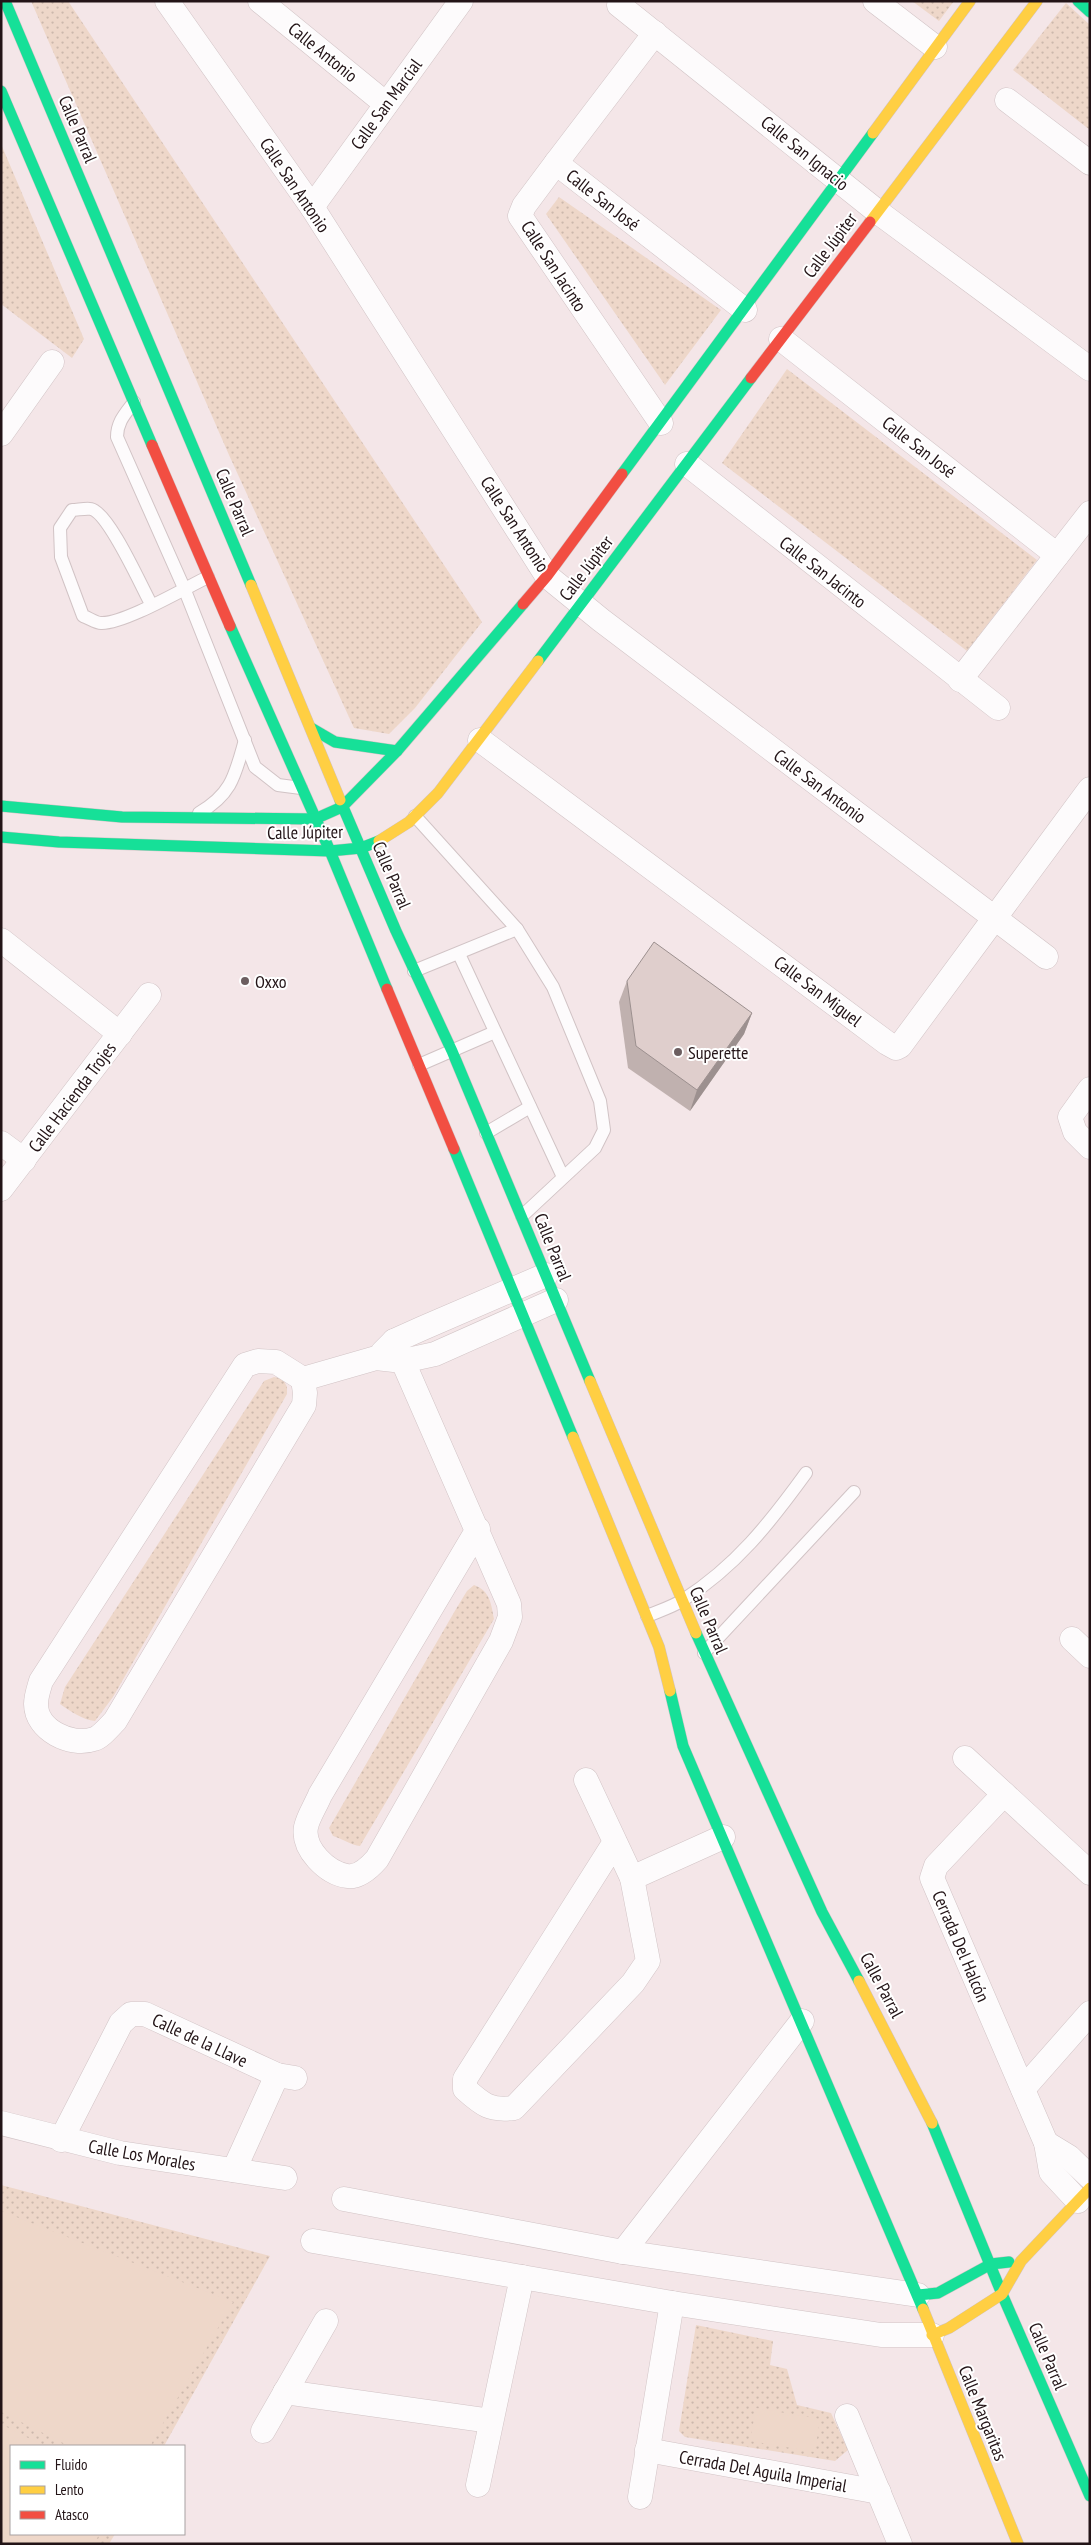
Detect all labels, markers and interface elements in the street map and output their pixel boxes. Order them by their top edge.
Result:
street label: Calle Antonio [284,17,363,87]
street label: Calle San Marcial [345,53,427,154]
street label: Calle Parral [54,92,103,167]
street label: Calle San Ignacio [756,111,854,196]
street label: Calle San Antonio [255,133,335,237]
street label: Calle San José [562,164,644,236]
street label: Calle Júpiter [798,208,862,282]
street label: Calle San Jacinto [516,216,592,316]
street label: Calle San José [878,411,960,483]
street label: Calle Parral [211,465,260,540]
street label: Calle San Antonio [476,472,555,576]
street label: Calle Júpiter [554,531,618,605]
street label: Calle San Jacinto [775,531,871,613]
street label: Calle San Antonio [769,744,871,828]
street label: Calle Júpiter [267,820,343,844]
street label: Calle Parral [368,838,417,913]
street label: Calle San Miguel [770,951,867,1032]
place label: Oxxo [255,970,287,993]
marker: Oxxo [239,975,251,987]
street label: Calle Hacienda Trojes [23,1037,121,1157]
place label: Superette [688,1041,748,1064]
marker: Superette [672,1046,684,1058]
street label: Calle Parral [529,1210,577,1285]
street label: Calle Parral [685,1583,734,1658]
street label: Cerrada Del Halcón [927,1887,995,2005]
street label: Calle Parral [855,1948,909,2022]
street label: Calle de la Llave [149,2008,251,2072]
street label: Calle Los Morales [87,2134,197,2176]
street label: Calle Parral [1024,2319,1073,2394]
street label: Calle Margaritas [954,2362,1012,2464]
legend [10,2445,185,2535]
street label: Cerrada Del Aguila Imperial [677,2445,849,2497]
text: Fluido [55,2455,87,2474]
text: Lento [55,2480,84,2499]
text: Atasco [55,2505,89,2524]

